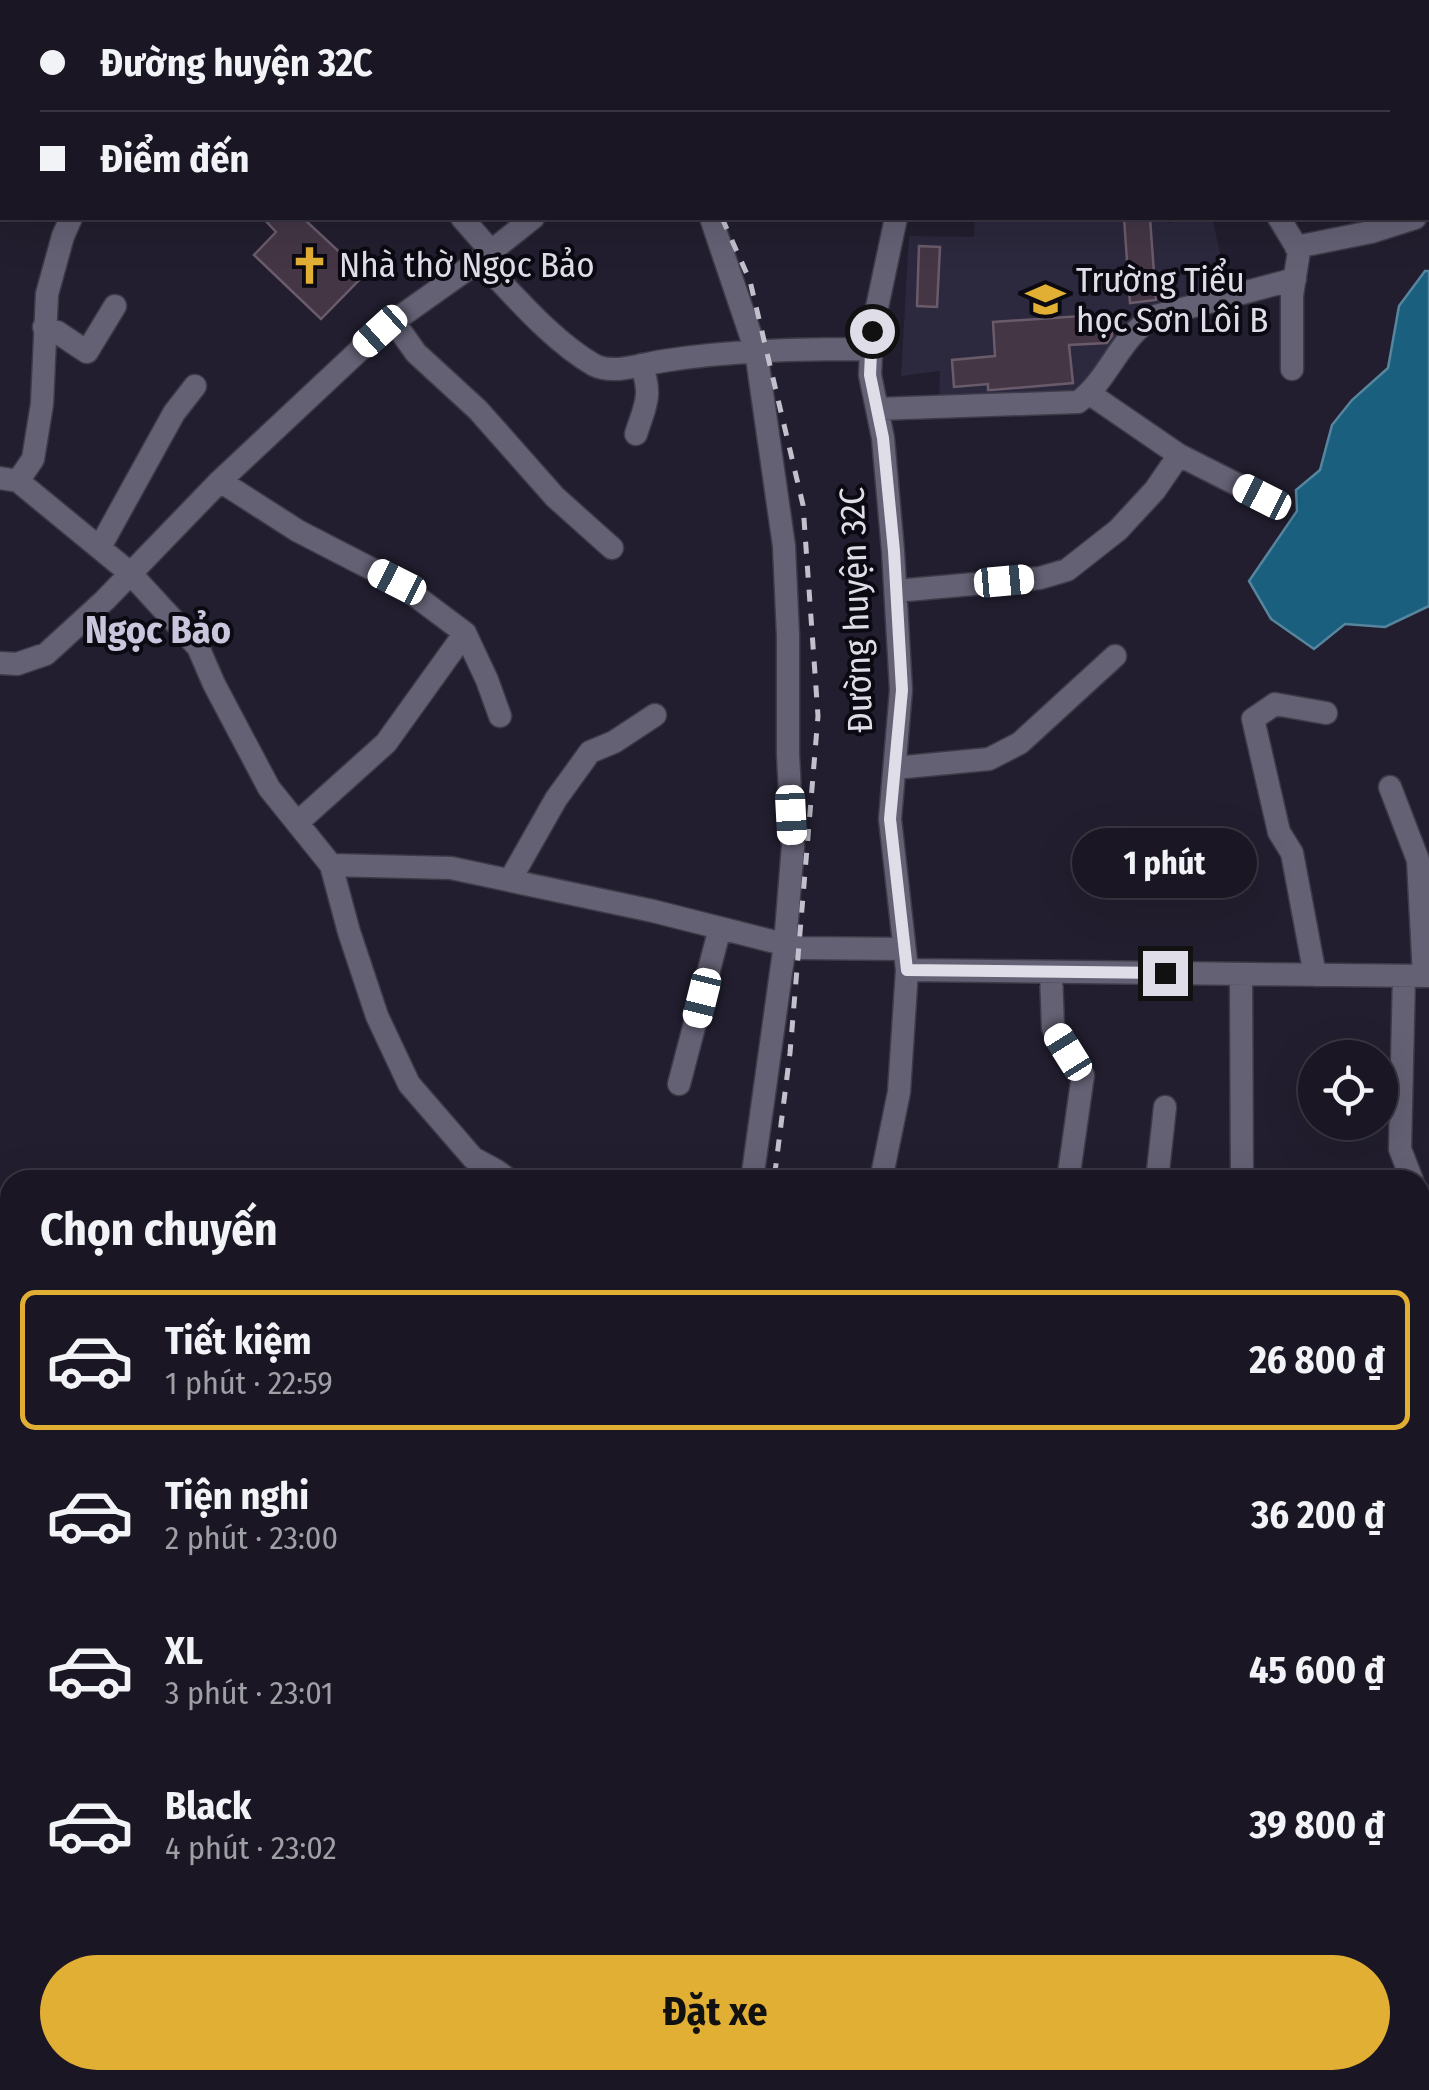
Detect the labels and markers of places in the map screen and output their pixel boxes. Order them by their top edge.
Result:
church icon: Nhà thờ Ngọc Bảo [288,244,330,286]
place label: Nhà thờ Ngọc Bảo [339,244,595,286]
place label: Trường Tiểu học Sơn Lôi B [1076,258,1268,341]
school or university icon: Trường Tiểu học Sơn Lôi B [1025,279,1067,321]

